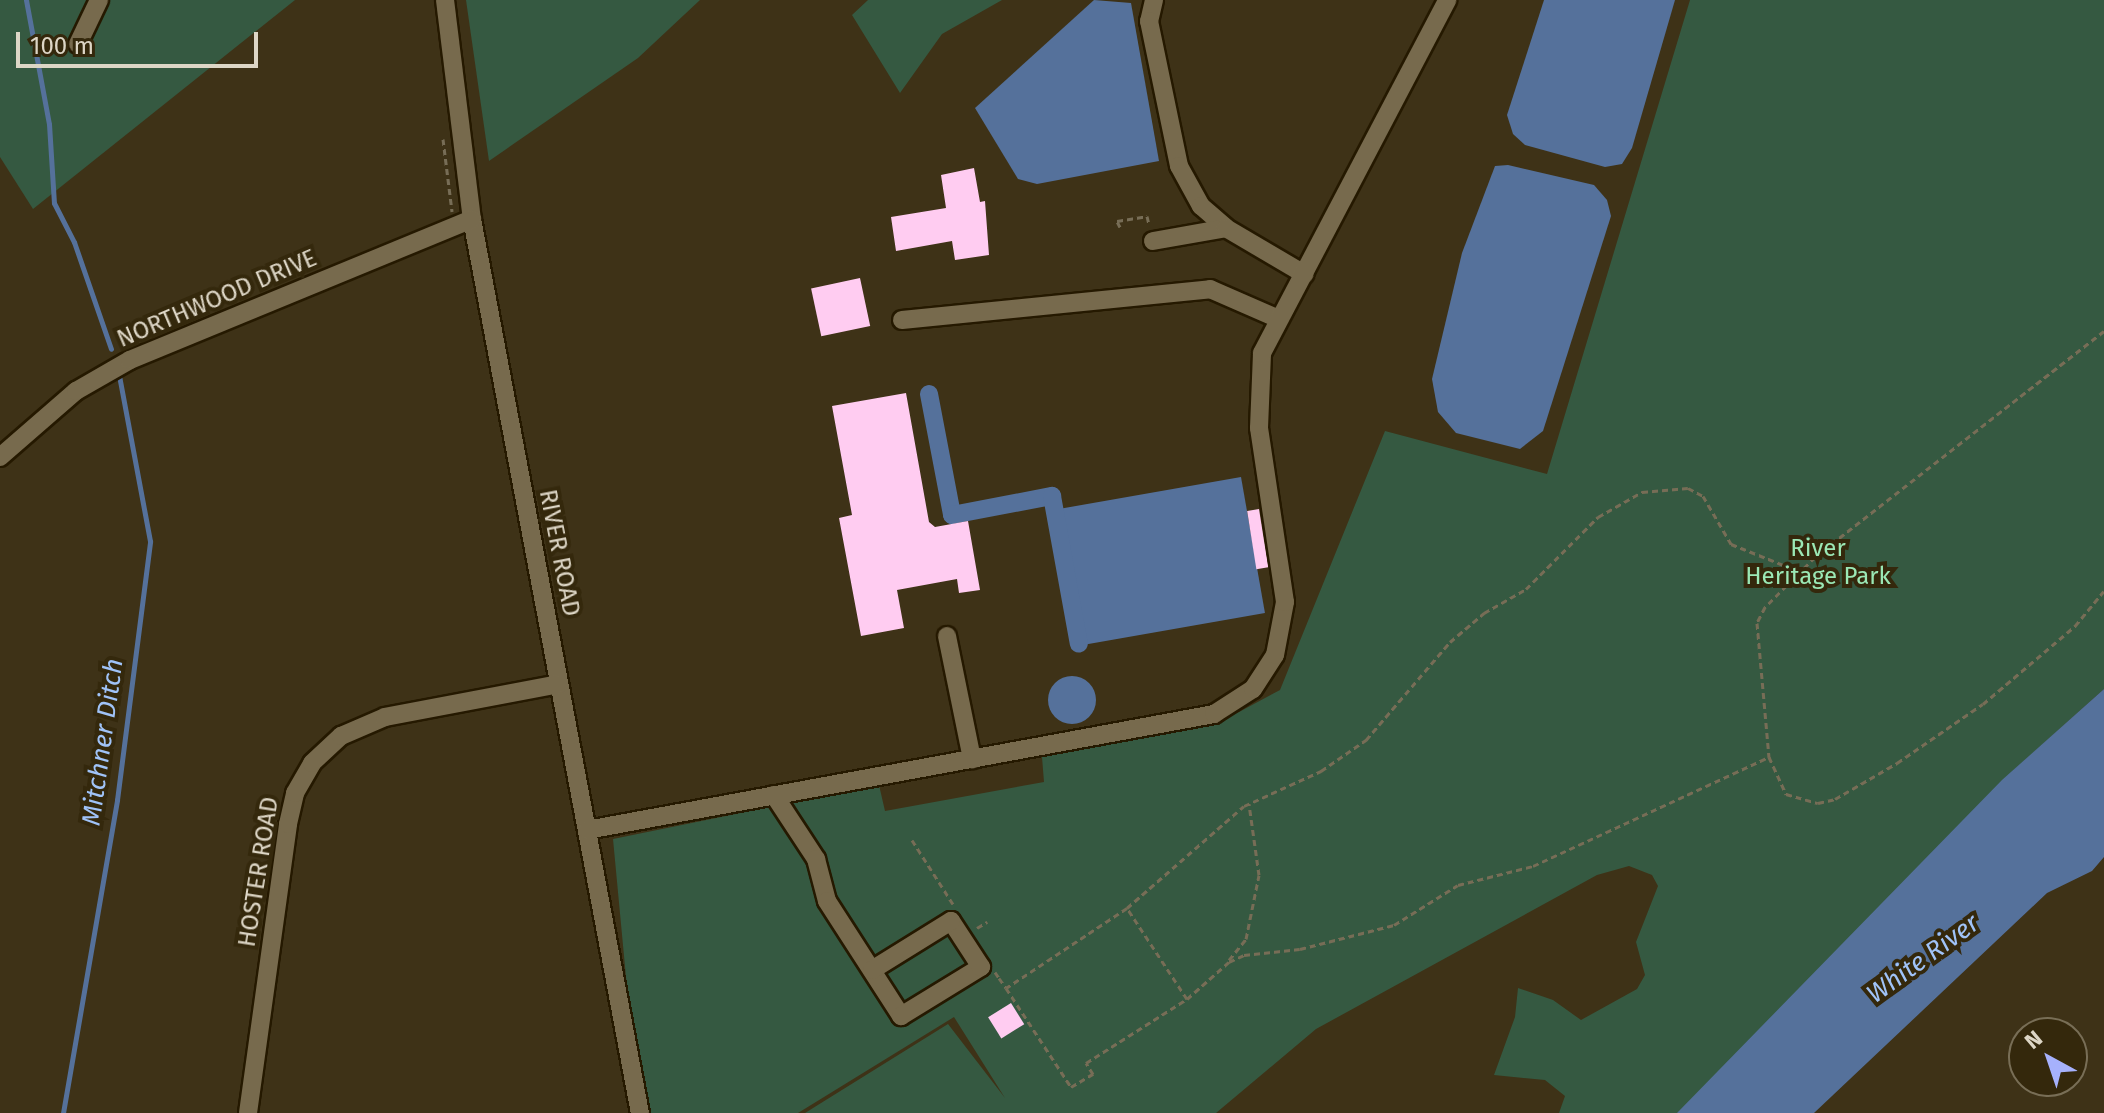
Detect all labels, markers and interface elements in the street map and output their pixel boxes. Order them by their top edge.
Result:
scale bar [20,16,262,66]
text: 100 m [30,32,94,60]
street label: NORTHWOOD DRIVE [113,244,321,354]
street label: RIVER ROAD [533,487,585,619]
park label: River Heritage Park [1745,535,1891,591]
water label: Mitchner Ditch [76,656,130,828]
street label: HOSTER ROAD [233,795,285,949]
water label: White River [1861,908,1985,1010]
north arrow [2008,1017,2088,1097]
text: N [2019,1025,2048,1055]

